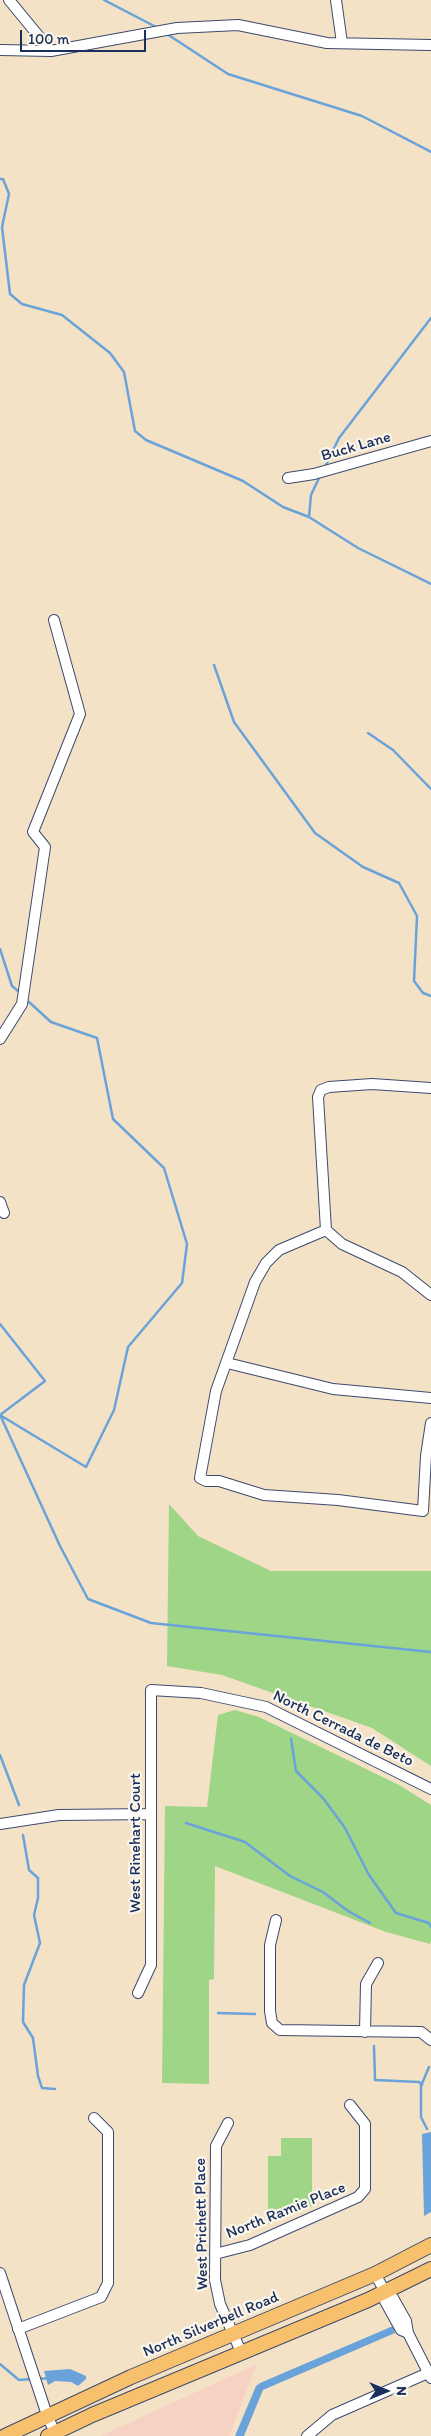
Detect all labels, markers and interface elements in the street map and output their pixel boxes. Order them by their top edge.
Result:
scale bar [22,20,149,52]
text: 100 m [28,30,69,48]
street label: Buck Lane [319,428,393,466]
street label: North Cerrada de Beto [269,1687,417,1771]
street label: West Rinehart Court [126,1773,146,1913]
street label: West Prichett Place [191,2158,213,2290]
street label: North Ramie Place [223,2178,349,2244]
street label: North Silverbell Road [140,2288,282,2362]
north arrow [361,2366,411,2416]
text: N [393,2386,410,2396]

